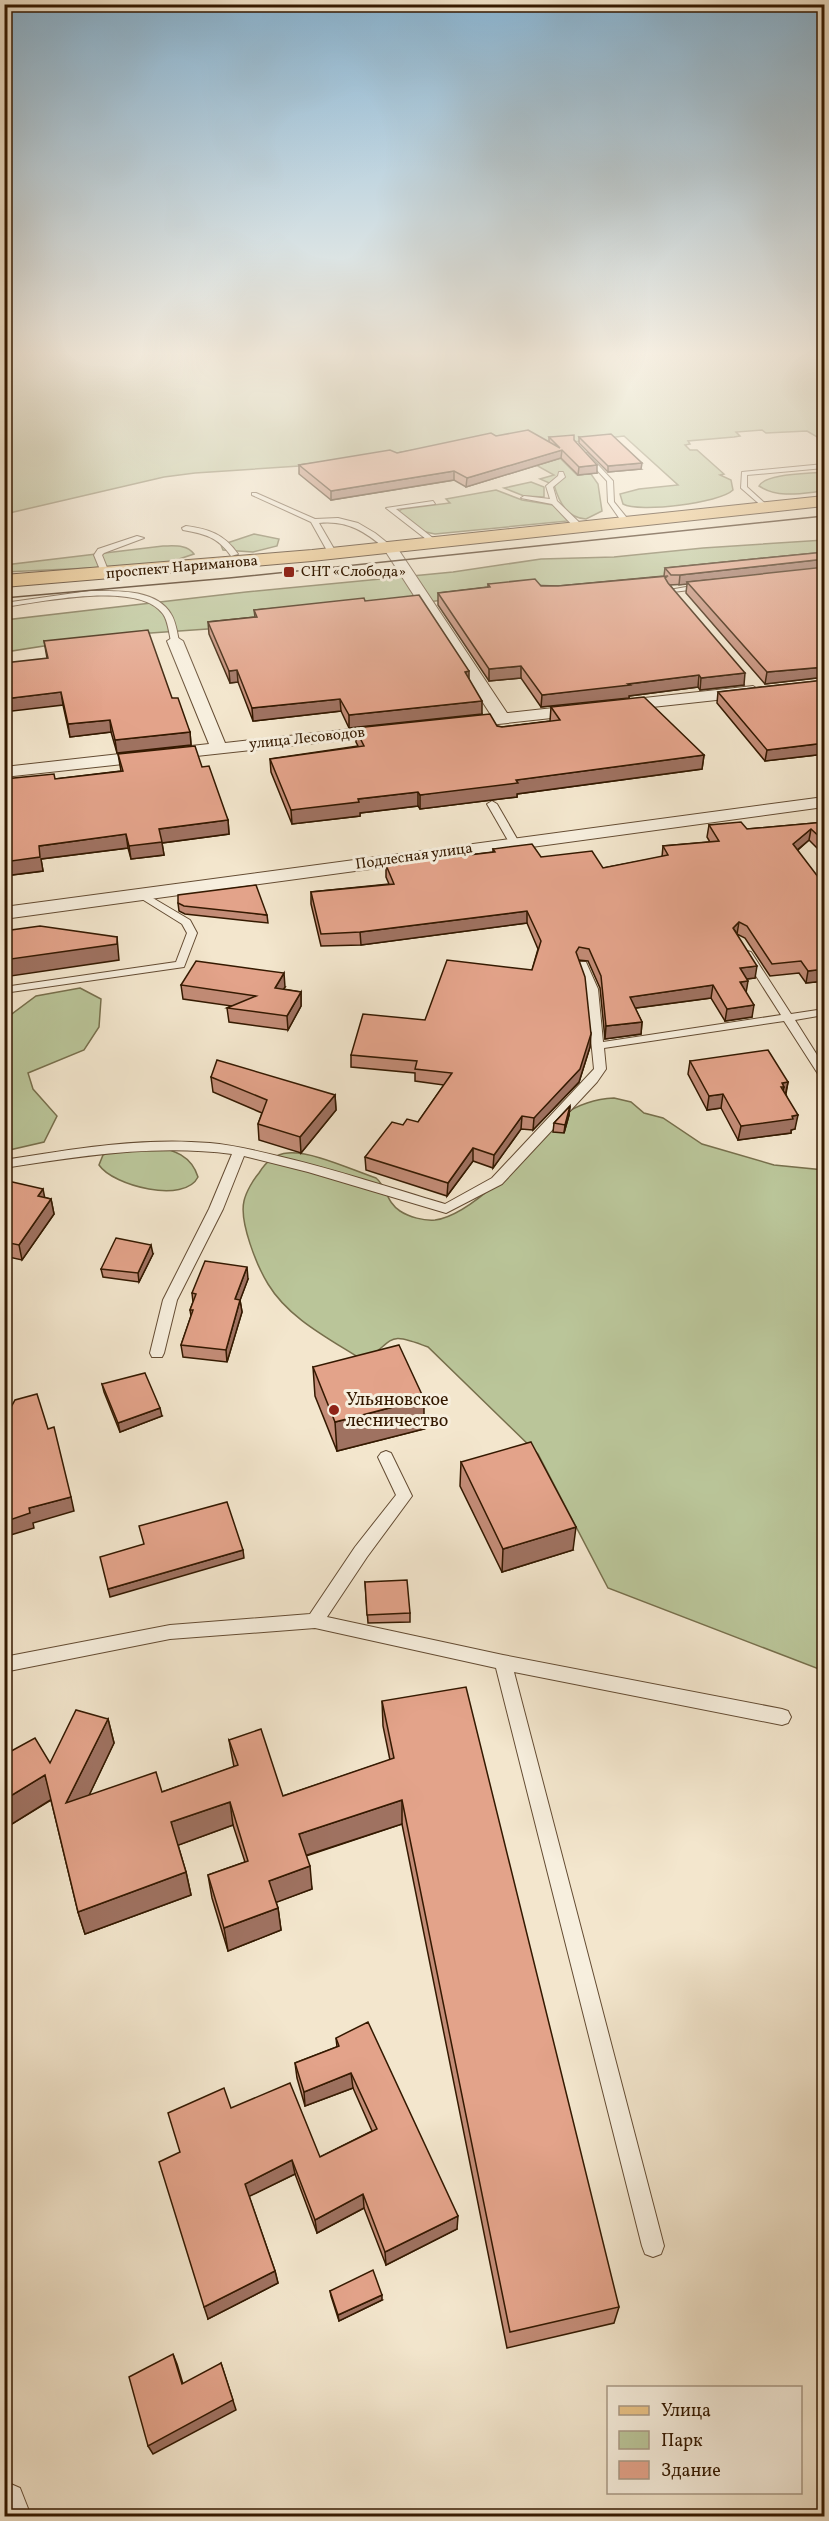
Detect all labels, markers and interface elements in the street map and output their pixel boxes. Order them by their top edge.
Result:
street label: проспект Нариманова [105,551,259,585]
place label: СНТ «Слобода» [301,562,406,583]
marker: СНТ «Слобода» [282,565,296,579]
street label: улица Лесоводов [248,722,366,756]
street label: Подлесная улица [354,838,474,876]
place label: Ульяновское лесничество [346,1388,449,1434]
marker: Ульяновское лесничество [327,1403,341,1417]
legend [607,2386,802,2494]
text: Улица [661,2399,711,2424]
text: Парк [661,2429,703,2454]
text: Здание [661,2459,721,2484]

